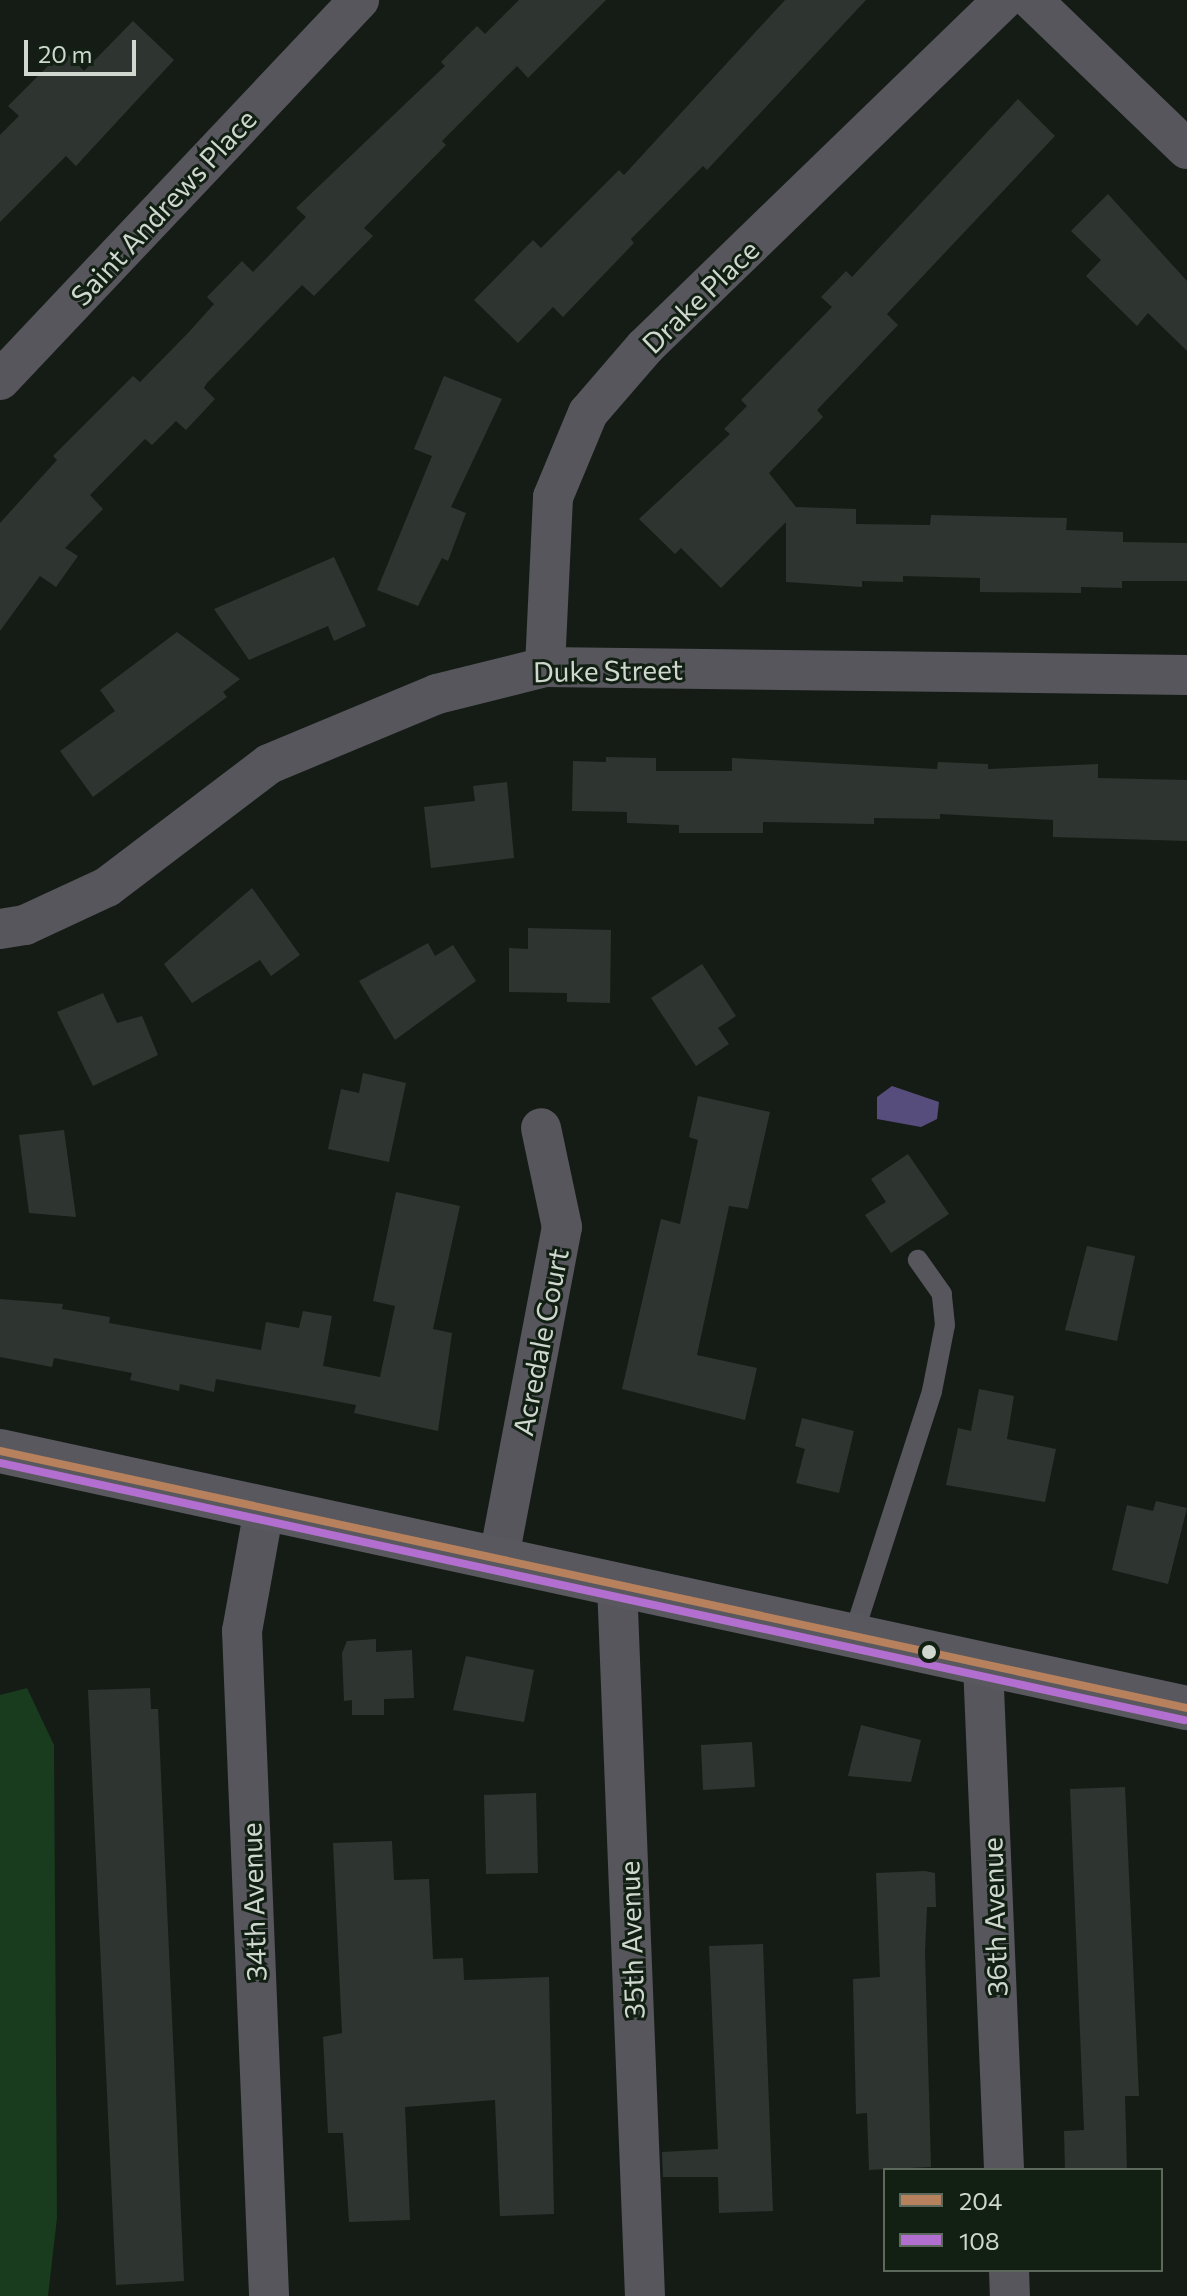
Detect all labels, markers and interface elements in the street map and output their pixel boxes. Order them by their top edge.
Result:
scale bar [28,24,140,74]
text: 20 m [38,39,92,68]
street label: Saint Andrews Place [63,102,263,312]
street label: Drake Place [635,232,765,360]
street label: Duke Street [533,652,683,688]
street label: Acredale Court [505,1245,575,1439]
unlabelled marker [921,1644,937,1660]
street label: 34th Avenue [233,1822,273,1982]
street label: 36th Avenue [974,1837,1014,1997]
street label: 35th Avenue [611,1860,651,2020]
legend [883,2168,1163,2272]
text: 204 [959,2186,1002,2215]
text: 108 [959,2226,1000,2255]

